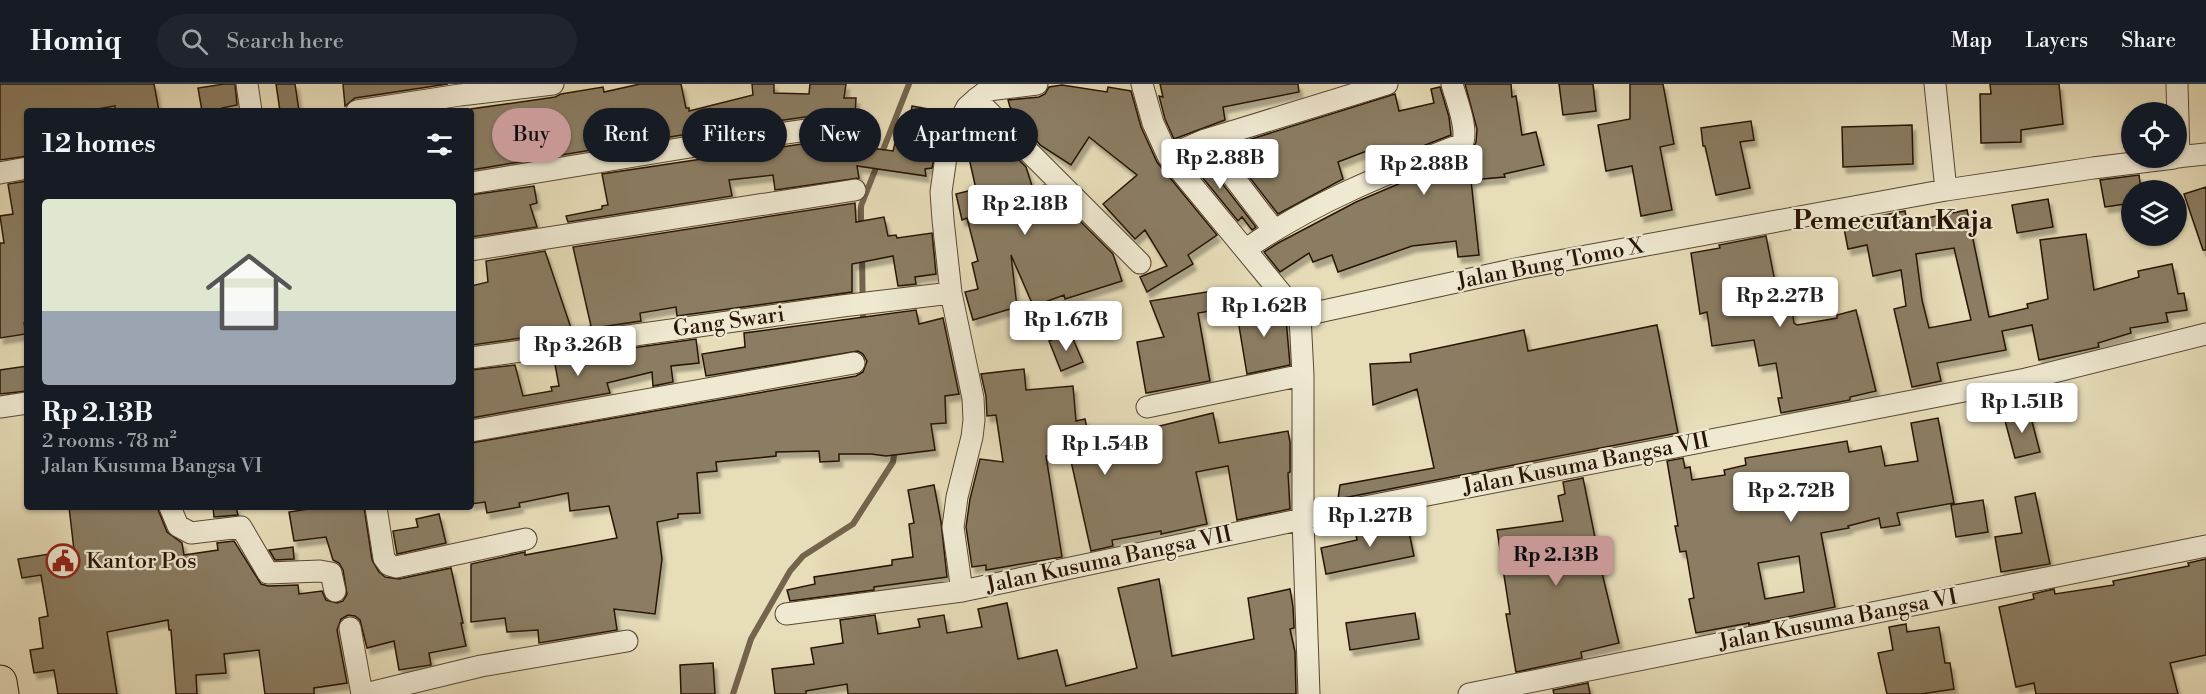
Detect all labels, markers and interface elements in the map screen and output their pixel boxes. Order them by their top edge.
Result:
search box [157,14,577,68]
text: Homiq [30,24,121,59]
icon: search [178,25,211,58]
text: Search here [226,28,344,55]
text: Map [1951,28,1992,54]
text: Layers [2025,28,2088,54]
text: Share [2121,28,2176,54]
map controls [2121,102,2187,246]
button: locate [2121,102,2187,168]
chip: Buy [492,108,571,162]
chip: Rent [583,108,670,162]
chip: Filters [682,108,787,162]
chip: New [799,108,881,162]
chip: Apartment [893,108,1038,162]
text: 12 homes [42,128,156,160]
icon: filters [423,128,456,161]
pin: Rp 2.88B [1158,139,1282,190]
pin: Rp 2.88B [1362,145,1486,196]
text: Rp 2.88B [1175,146,1265,171]
text: Rp 2.88B [1379,152,1469,177]
button: layers [2121,180,2187,246]
pin: Rp 2.18B [963,185,1087,236]
text: Rp 2.18B [982,192,1068,217]
district label: Pemecutan Kaja [1793,205,1994,237]
street label: Jalan Bung Tomo X [1453,232,1647,296]
icon: home [195,238,303,346]
pin: Rp 2.27B [1718,277,1842,328]
text: Rp 2.27B [1736,284,1824,309]
pin: Rp 1.62B [1202,287,1326,338]
text: Rp 1.62B [1221,294,1307,319]
street label: Gang Swari [671,301,787,343]
pin: Rp 1.67B [1004,301,1128,352]
text: Rp 1.67B [1024,308,1108,333]
pin: Rp 3.26B [516,326,640,377]
text: Rp 3.26B [534,333,622,358]
pin: Rp 1.51B [1960,383,2084,434]
text: Rp 1.51B [1981,390,2063,415]
text: Rp 2.13B [42,397,153,429]
pin: Rp 1.54B [1043,425,1167,476]
street label: Jalan Kusuma Bangsa VII [1459,427,1712,501]
text: 2 rooms · 78 m² [42,429,177,454]
text: Rp 1.54B [1061,432,1149,457]
text: Jalan Kusuma Bangsa VI [42,454,262,479]
pin: Rp 2.72B [1729,472,1853,523]
text: Rp 2.72B [1747,479,1835,504]
pin: Rp 1.27B [1308,497,1432,548]
text: Rp 1.27B [1327,504,1413,529]
street label: Jalan Kusuma Bangsa VII [983,521,1235,599]
pin: Rp 2.13B [1494,536,1618,587]
public building icon: Kantor Pos [45,543,81,579]
text: Rp 2.13B [1513,543,1599,568]
place label: Kantor Pos [86,548,197,575]
street label: Jalan Kusuma Bangsa VI [1716,584,1960,657]

